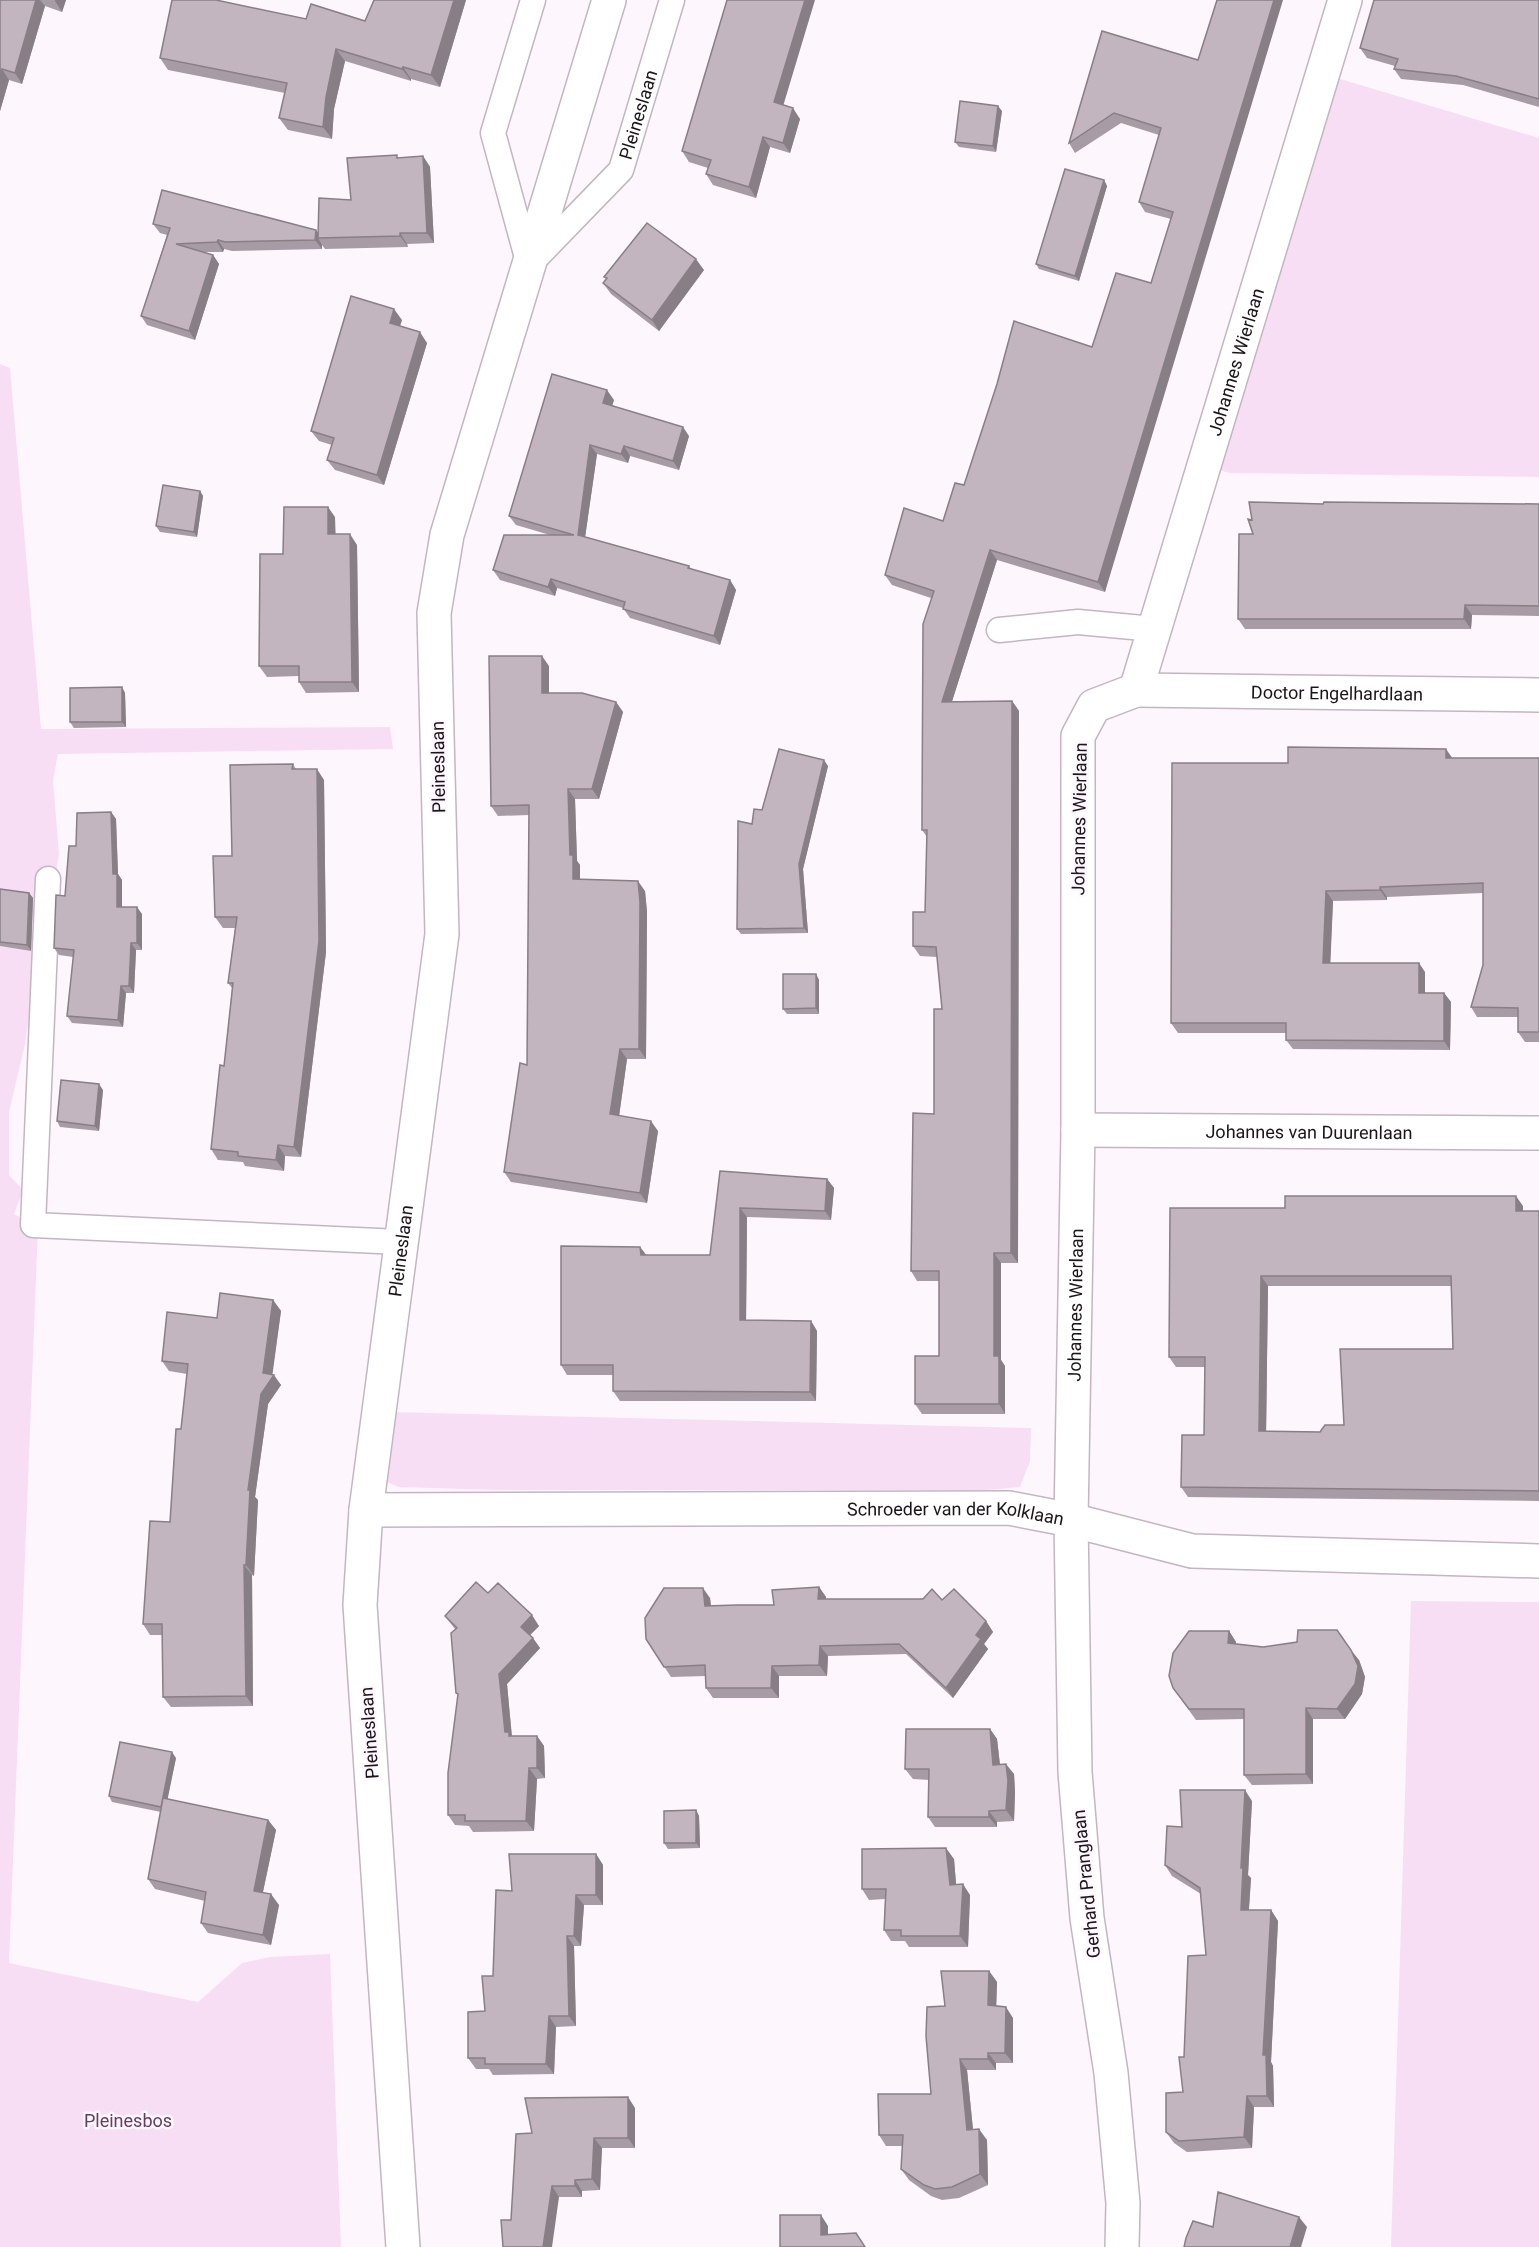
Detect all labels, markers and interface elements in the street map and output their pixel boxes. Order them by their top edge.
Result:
street label: Pleineslaan [614,67,661,162]
street label: Johannes Wierlaan [1203,285,1268,438]
street label: Doctor Engelhardlaan [1251,681,1423,704]
street label: Pleineslaan [427,721,449,813]
street label: Johannes Wierlaan [1067,742,1091,896]
street label: Johannes van Duurenlaan [1205,1120,1413,1143]
street label: Pleineslaan [384,1204,417,1298]
street label: Johannes Wierlaan [1063,1228,1087,1382]
street label: Schroeder van der Kolklaan [847,1497,1066,1529]
street label: Pleineslaan [355,1686,383,1780]
street label: Gerhard Pranglaan [1068,1809,1104,1959]
park label: Pleinesbos [84,2110,172,2131]

